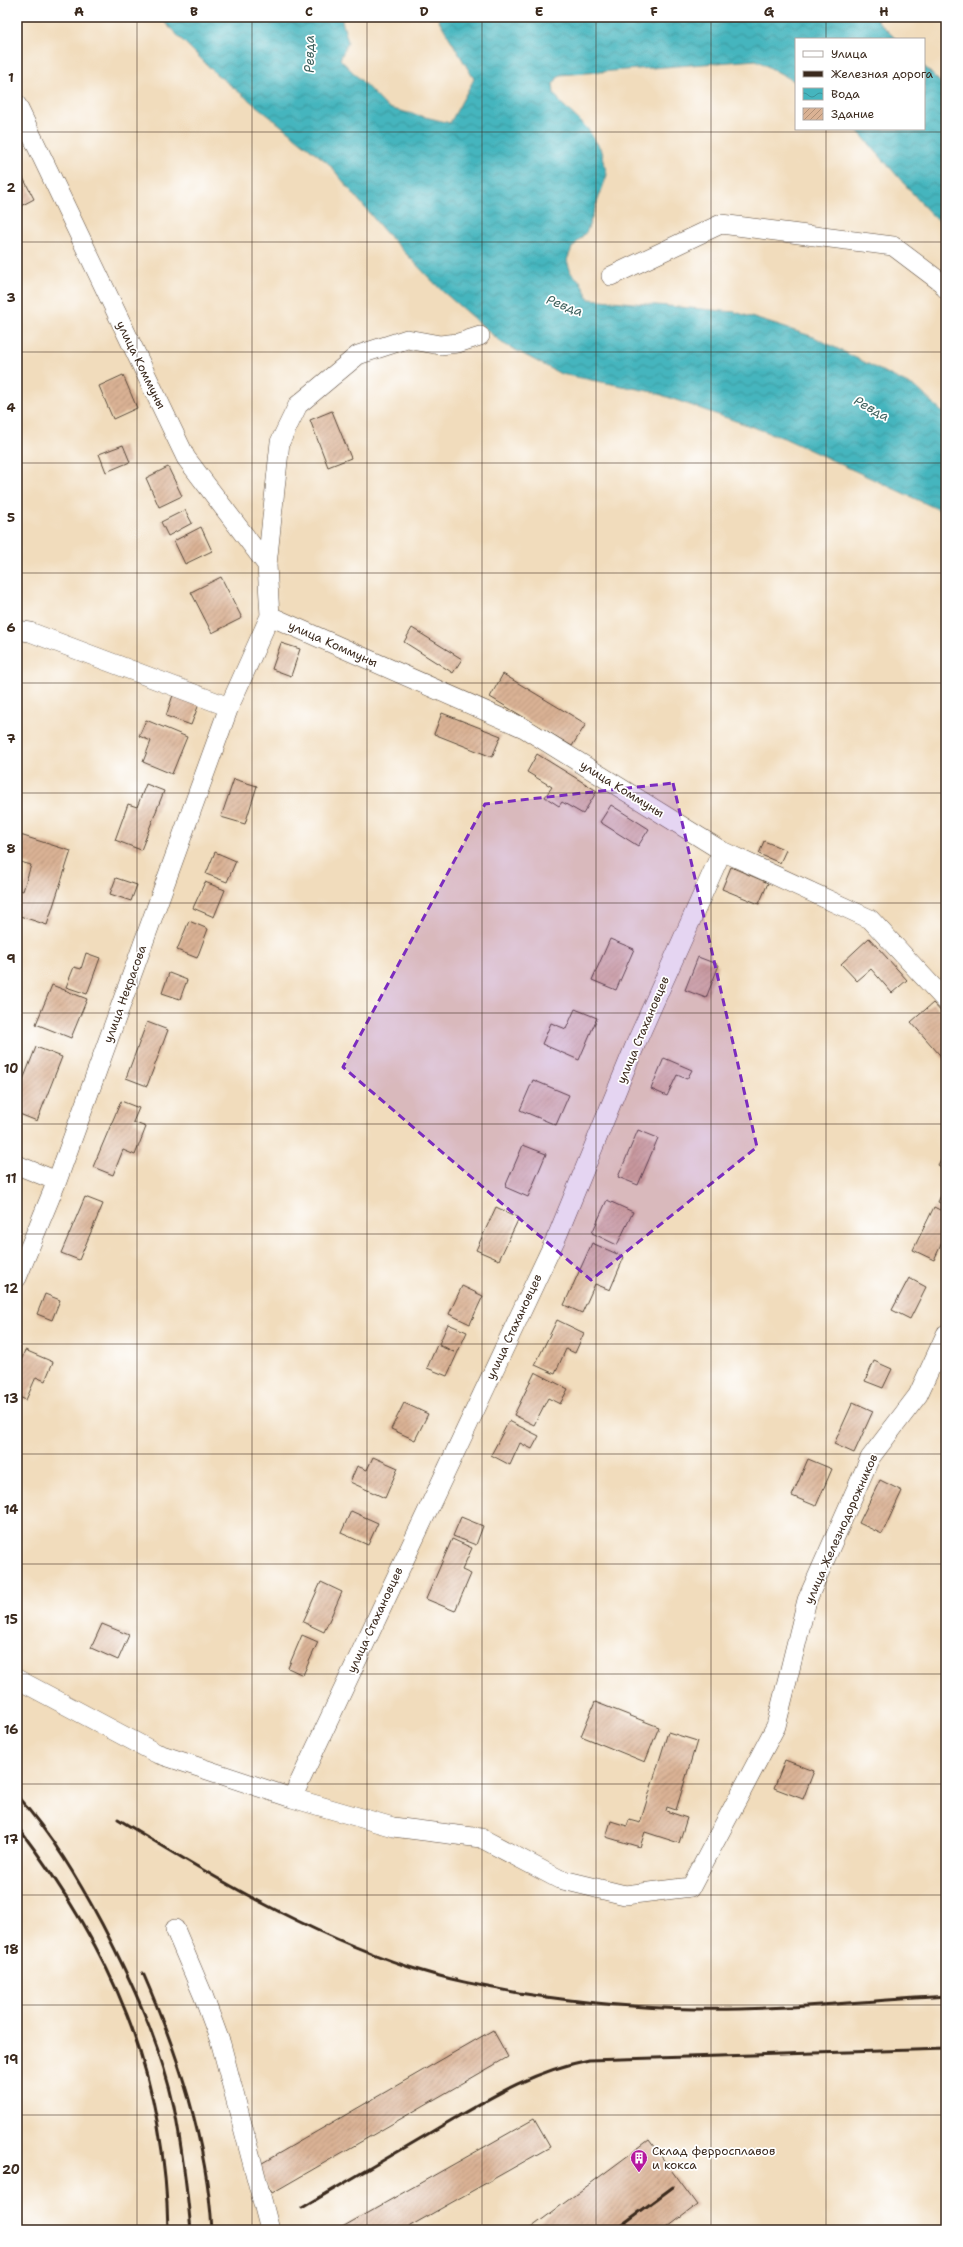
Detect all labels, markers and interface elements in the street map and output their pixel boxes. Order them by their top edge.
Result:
text: A [74,3,84,20]
text: B [190,3,198,20]
text: C [305,3,313,20]
text: D [419,3,429,20]
text: E [535,3,544,20]
text: F [650,3,658,20]
text: G [764,3,775,20]
text: H [879,3,889,20]
water label: Ревда [301,35,318,73]
legend [795,38,925,130]
text: Улица [831,46,868,62]
text: Железная дорога [831,66,934,82]
text: 1 [8,69,14,86]
text: Вода [831,86,860,102]
text: Здание [831,106,875,122]
text: 2 [6,179,16,196]
text: 3 [6,289,16,306]
water label: Ревда [544,291,585,320]
street label: улица Коммуны [113,318,169,412]
water label: Ревда [851,392,892,425]
text: 4 [6,399,16,416]
text: 5 [7,509,15,526]
street label: улица Коммуны [286,617,380,671]
text: 6 [6,619,16,636]
text: 7 [6,730,16,747]
street label: улица Коммуны [577,757,667,821]
text: 8 [6,840,16,857]
street label: улица Некрасова [100,942,150,1045]
text: 9 [6,950,16,967]
street label: улица Стахановцев [613,974,673,1086]
text: 10 [4,1060,18,1077]
text: 11 [5,1170,17,1187]
street label: улица Стахановцев [482,1271,546,1383]
text: 12 [4,1280,18,1297]
text: 13 [4,1390,18,1407]
street label: улица Железнодорожников [801,1451,881,1607]
text: 14 [4,1501,18,1518]
street label: улица Стахановцев [343,1564,407,1676]
text: 15 [4,1611,18,1628]
text: 16 [4,1721,18,1738]
text: 17 [4,1831,18,1848]
text: 18 [4,1941,18,1958]
text: 19 [4,2051,18,2068]
place label: Склад ферросплавов и кокса [652,2143,775,2173]
building icon: Склад ферросплавов и кокса [629,2148,649,2173]
text: 20 [2,2161,20,2178]

